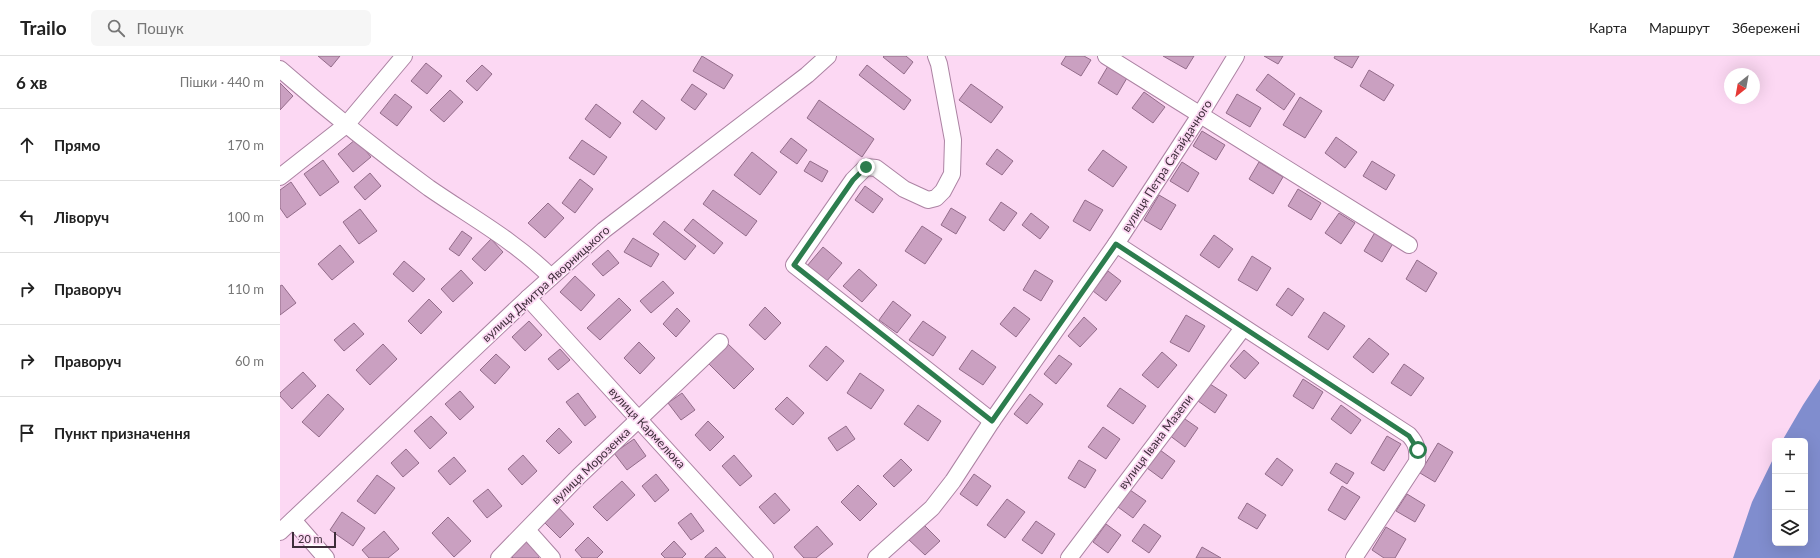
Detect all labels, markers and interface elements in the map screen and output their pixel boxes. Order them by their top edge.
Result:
search box [91,10,371,46]
text: Trailo [20,16,67,39]
icon: search [105,17,127,39]
text: Пошук [137,19,184,37]
text: Карта [1589,19,1627,36]
text: Маршрут [1649,19,1710,36]
text: Збережені [1732,19,1800,36]
north arrow [1724,68,1760,104]
text: 6 хв [16,72,47,93]
text: Пішки · 440 m [180,74,264,90]
street label: вулиця Петра Сагайдачного [1118,97,1215,235]
icon: ahead [16,134,38,156]
text: Прямо [54,136,100,154]
text: 170 m [227,137,264,153]
route end [857,158,875,176]
icon: left [16,206,38,228]
text: Ліворуч [54,208,109,226]
text: 100 m [227,209,264,225]
street label: вулиця Дмитра Яворницького [479,222,613,345]
icon: right [16,278,38,300]
text: Праворуч [54,280,121,298]
text: 110 m [227,281,264,297]
icon: right [16,350,38,372]
text: Праворуч [54,352,121,370]
text: 60 m [235,353,264,369]
street label: вулиця Кармелюка [606,384,689,471]
street label: вулиця Івана Мазепи [1115,391,1196,492]
icon: arrive [16,422,38,444]
text: Пункт призначення [54,424,190,442]
street label: вулиця Морозенка [548,424,633,507]
map controls [1772,438,1808,546]
button: + [1772,438,1808,474]
route start [1409,441,1427,459]
button: − [1772,474,1808,510]
button: layers [1772,510,1808,546]
scale bar [292,530,336,549]
text: 20 m [298,532,323,545]

